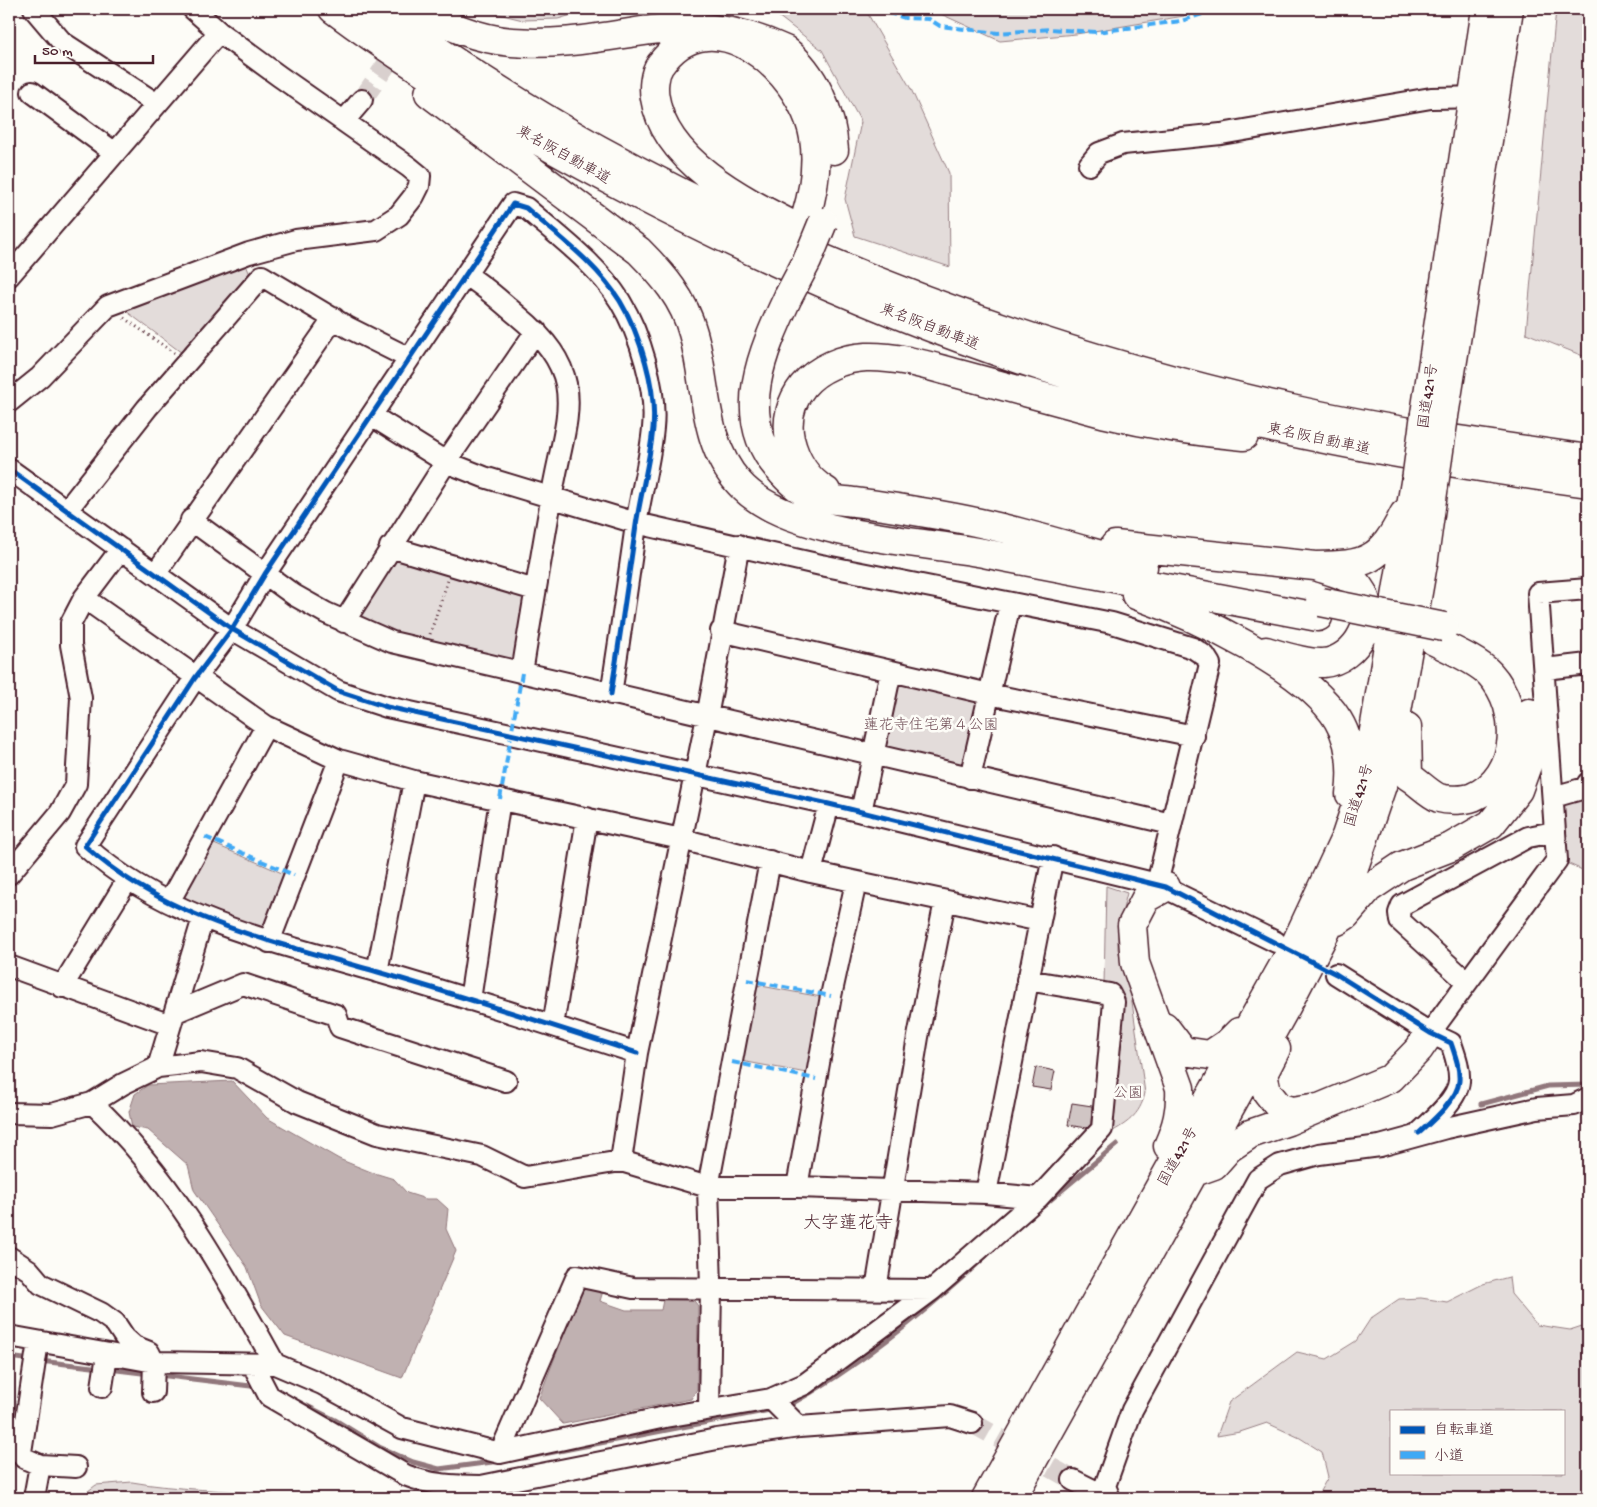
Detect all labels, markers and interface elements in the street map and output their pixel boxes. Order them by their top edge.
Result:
scale bar [35,32,152,64]
text: 50 m [42,43,73,61]
street label: 東名阪自動車道 [513,122,614,189]
street label: 東名阪自動車道 [877,300,982,355]
street label: 国道421号 [1416,363,1442,430]
street label: 東名阪自動車道 [1265,419,1372,460]
park label: 蓮花寺住宅第４公園 [863,716,999,735]
street label: 国道421号 [1342,762,1378,830]
park label: 公園 [1113,1085,1143,1103]
street label: 国道421号 [1155,1124,1203,1190]
district label: 大字蓮花寺 [803,1213,893,1235]
legend [1390,1410,1564,1474]
text: 自転車道 [1434,1421,1494,1440]
text: 小道 [1434,1448,1464,1466]

